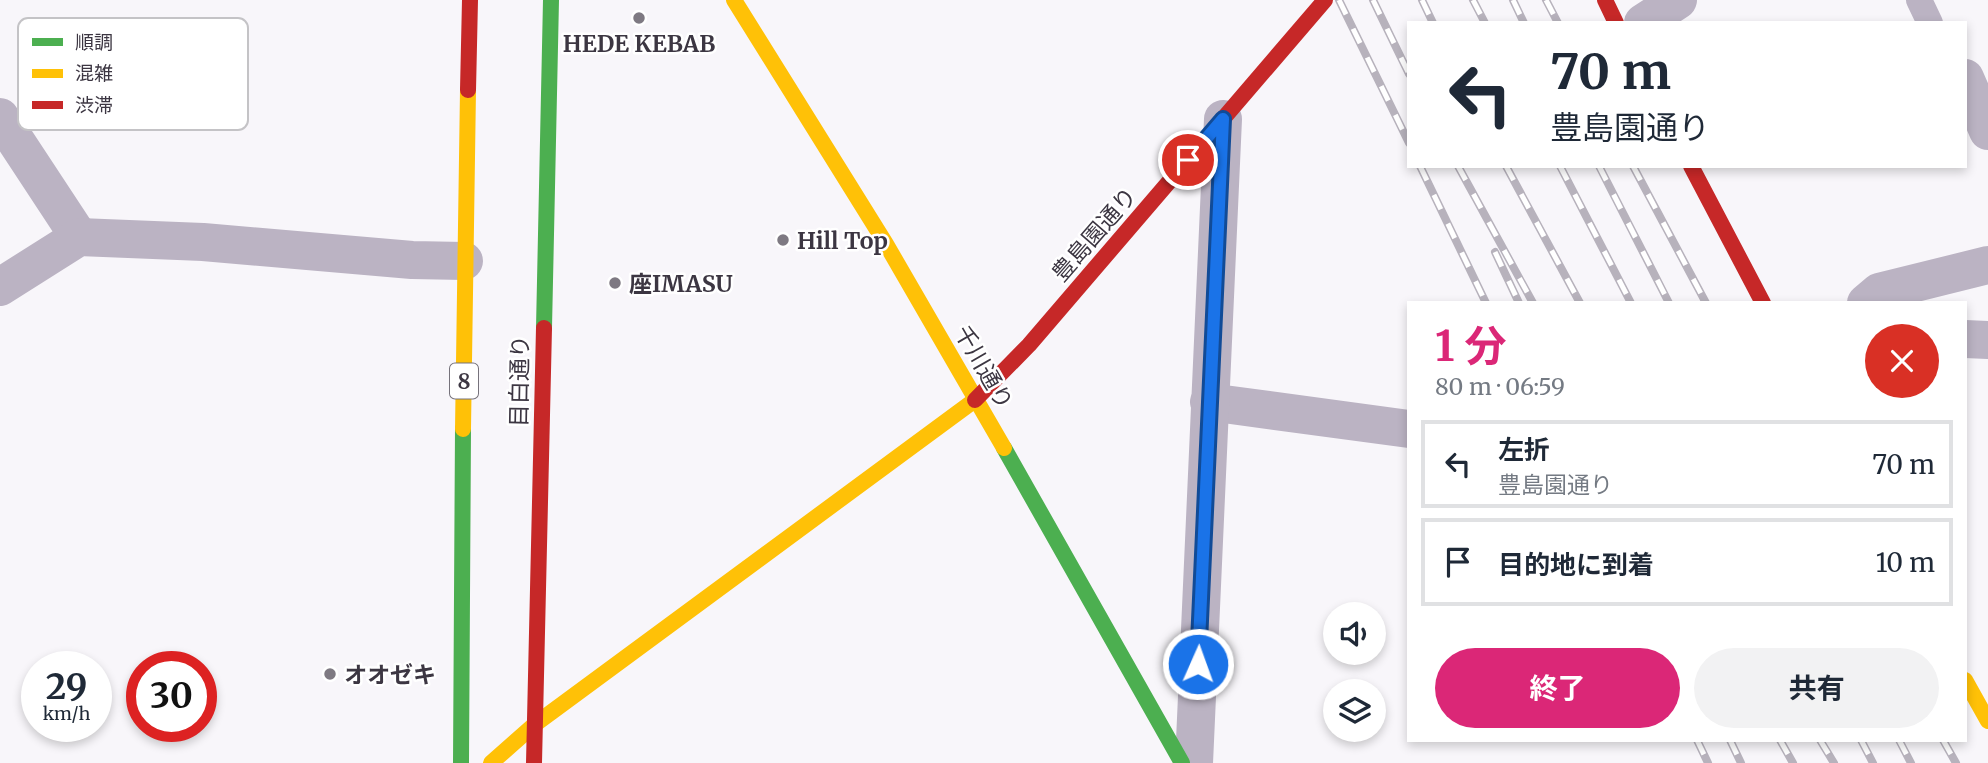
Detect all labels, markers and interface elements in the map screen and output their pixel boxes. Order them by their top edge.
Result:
marker: HEDE KEBAB [631,10,647,26]
legend [18,18,248,130]
place label: HEDE KEBAB [563,29,715,58]
text: 順調 [75,30,113,54]
text: 70 m [1550,41,1671,102]
icon: left [1435,49,1526,140]
text: 混雑 [75,61,113,85]
text: 渋滞 [75,93,113,117]
text: 豊島園通り [1550,108,1710,148]
pin [1158,130,1218,190]
icon: arrive [1169,141,1207,179]
street label: 豊島園通り [1045,181,1143,287]
place label: Hill Top [797,226,888,255]
marker: Hill Top [775,232,791,248]
place label: 座IMASU [629,269,733,298]
marker: 座IMASU [607,275,623,291]
street label: 千川通り [948,320,1020,414]
text: 1 分 [1435,320,1506,372]
button: close [1865,324,1939,398]
street label: 目白通り [504,335,534,427]
road number: 8 [450,364,478,398]
text: 80 m · 06:59 [1435,372,1565,401]
text: 左折 [1498,433,1550,466]
icon: left [1439,445,1477,483]
text: 70 m [1872,448,1935,481]
text: 豊島園通り [1498,470,1613,499]
icon: arrive [1439,543,1477,581]
text: 10 m [1876,546,1935,579]
text: 目的地に到着 [1498,548,1654,581]
map controls [1323,602,1386,742]
button: sound [1323,602,1386,665]
position arrow [1161,627,1235,701]
button: 終了 [1435,648,1680,728]
button: 共有 [1694,648,1939,728]
speed limit sign: 30 [126,651,217,742]
place label: オオゼキ [344,660,436,689]
text: 29 [46,665,87,709]
marker: オオゼキ [322,666,338,682]
button: layers [1323,679,1386,742]
text: km/h [43,702,90,725]

